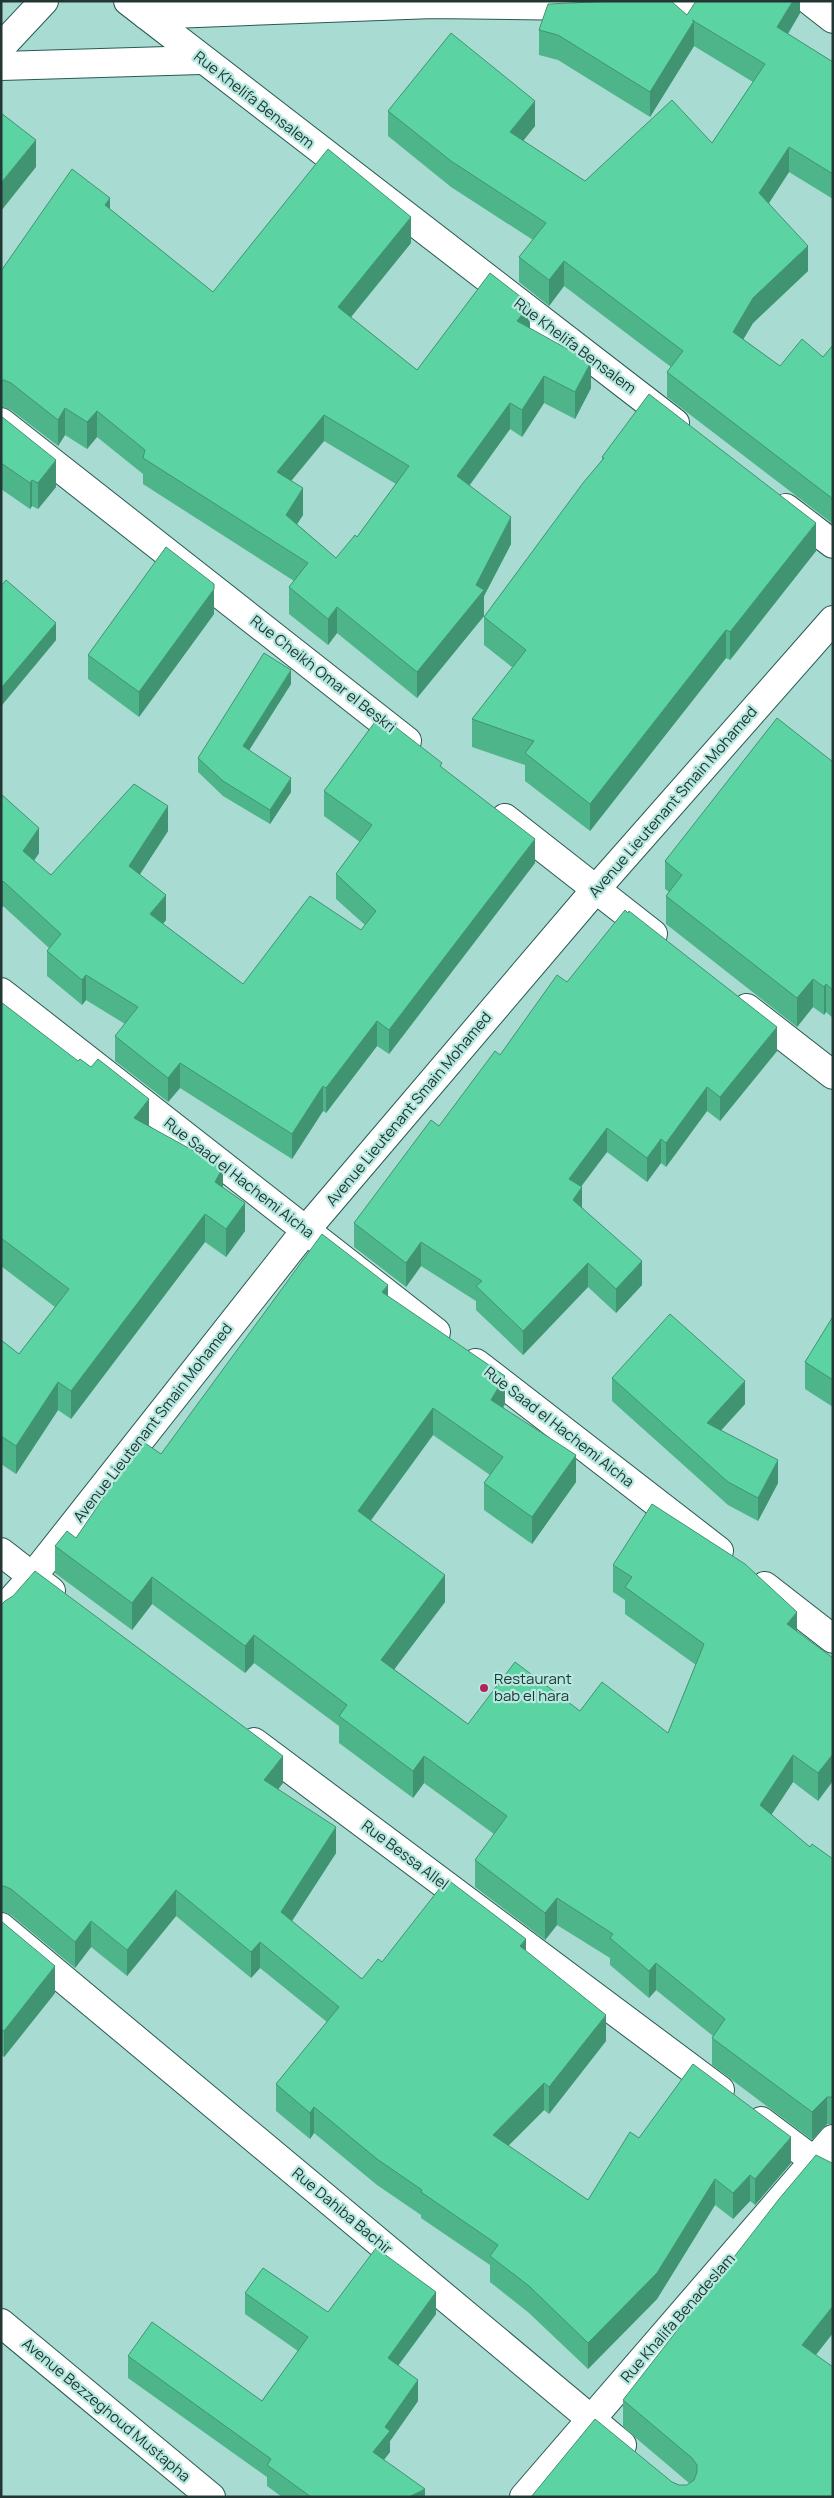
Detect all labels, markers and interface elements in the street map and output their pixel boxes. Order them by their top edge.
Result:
street label: Rue Khelifa Bensalem [190,46,319,153]
street label: Rue Khelifa Bensalem [510,293,641,398]
street label: Rue Cheikh Omar el Beskri [246,610,400,737]
street label: Avenue Lieutenant Smain Mohamed [584,701,762,902]
street label: Avenue Lieutenant Smain Mohamed [321,1007,496,1210]
street label: Rue Saad el Hachemi Aicha [160,1112,319,1243]
street label: Avenue Lieutenant Smain Mohamed [68,1319,237,1527]
street label: Rue Saad el Hachemi Aicha [480,1361,639,1492]
place label: Restaurant bab el hara [494,1668,572,1706]
marker: Restaurant bab el hara [478,1682,490,1694]
street label: Rue Bessa Allel [357,1815,453,1894]
street label: Rue Dahiba Bachir [288,2162,397,2259]
street label: Rue Khalifa Benadeslam [616,2249,740,2387]
street label: Avenue Bezzeghoud Mustapha [18,2333,195,2486]

